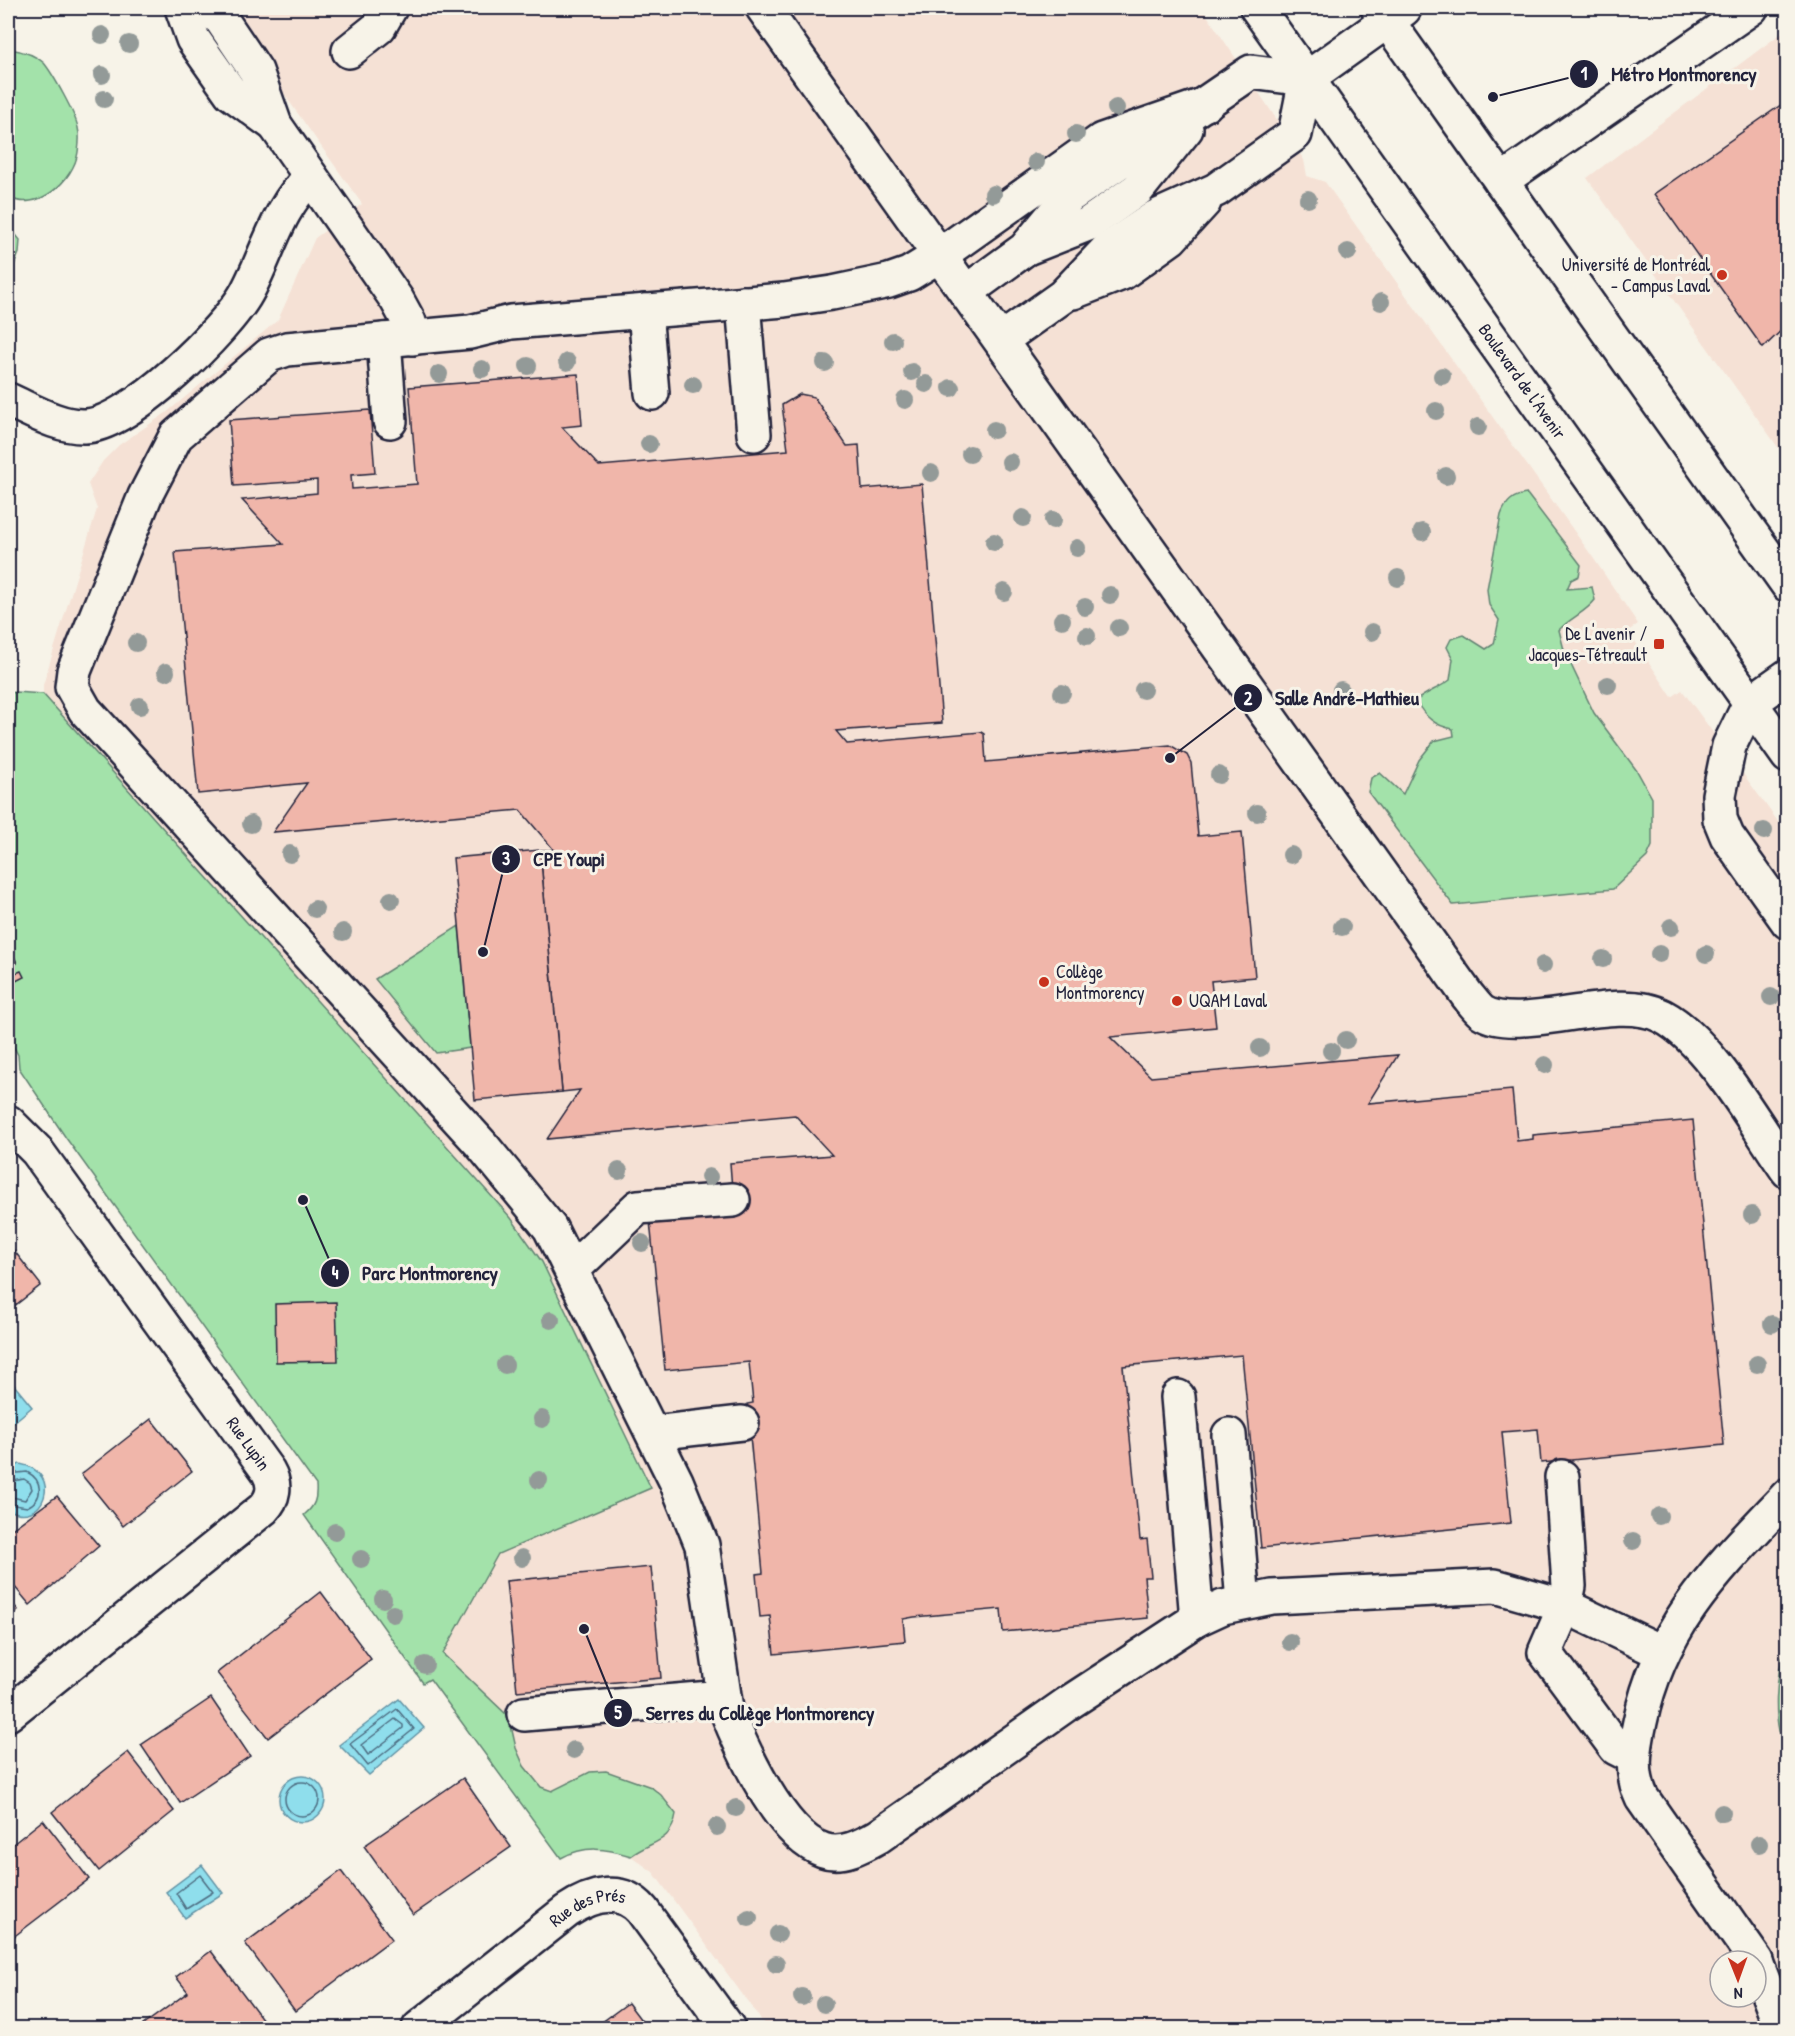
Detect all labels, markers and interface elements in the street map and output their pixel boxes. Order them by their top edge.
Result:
callout: Métro Montmorency [1569,55,1768,93]
text: Métro Montmorency [1611,60,1757,88]
text: 1 [1581,61,1588,86]
place label: Université de Montréal - Campus Laval [1562,252,1710,298]
marker: Université de Montréal - Campus Laval [1715,268,1729,282]
street label: Boulevard de l'Avenir [1473,318,1572,444]
place label: De L'avenir / Jacques-Tétreault [1528,621,1648,667]
marker: De L'avenir / Jacques-Tétreault [1652,637,1666,651]
callout: Salle André-Mathieu [1233,679,1431,717]
text: Salle André-Mathieu [1275,684,1420,711]
text: 2 [1244,686,1253,711]
callout: CPE Youpi [491,840,617,878]
text: CPE Youpi [533,845,605,873]
text: 3 [502,846,510,871]
place label: Collège Montmorency [1056,959,1145,1005]
marker: Collège Montmorency [1037,975,1051,989]
place label: UQAM Laval [1189,988,1267,1013]
marker: UQAM Laval [1170,994,1184,1008]
callout: Parc Montmorency [320,1254,510,1292]
text: Parc Montmorency [362,1259,499,1287]
text: 4 [332,1260,339,1285]
street label: Rue Lupin [221,1412,277,1475]
callout: Serres du Collège Montmorency [603,1694,886,1732]
text: Serres du Collège Montmorency [646,1699,875,1727]
text: 5 [614,1700,622,1725]
street label: Rue des Prés [544,1882,629,1933]
north arrow [1708,1949,1768,2009]
text: N [1733,1983,1743,2005]

